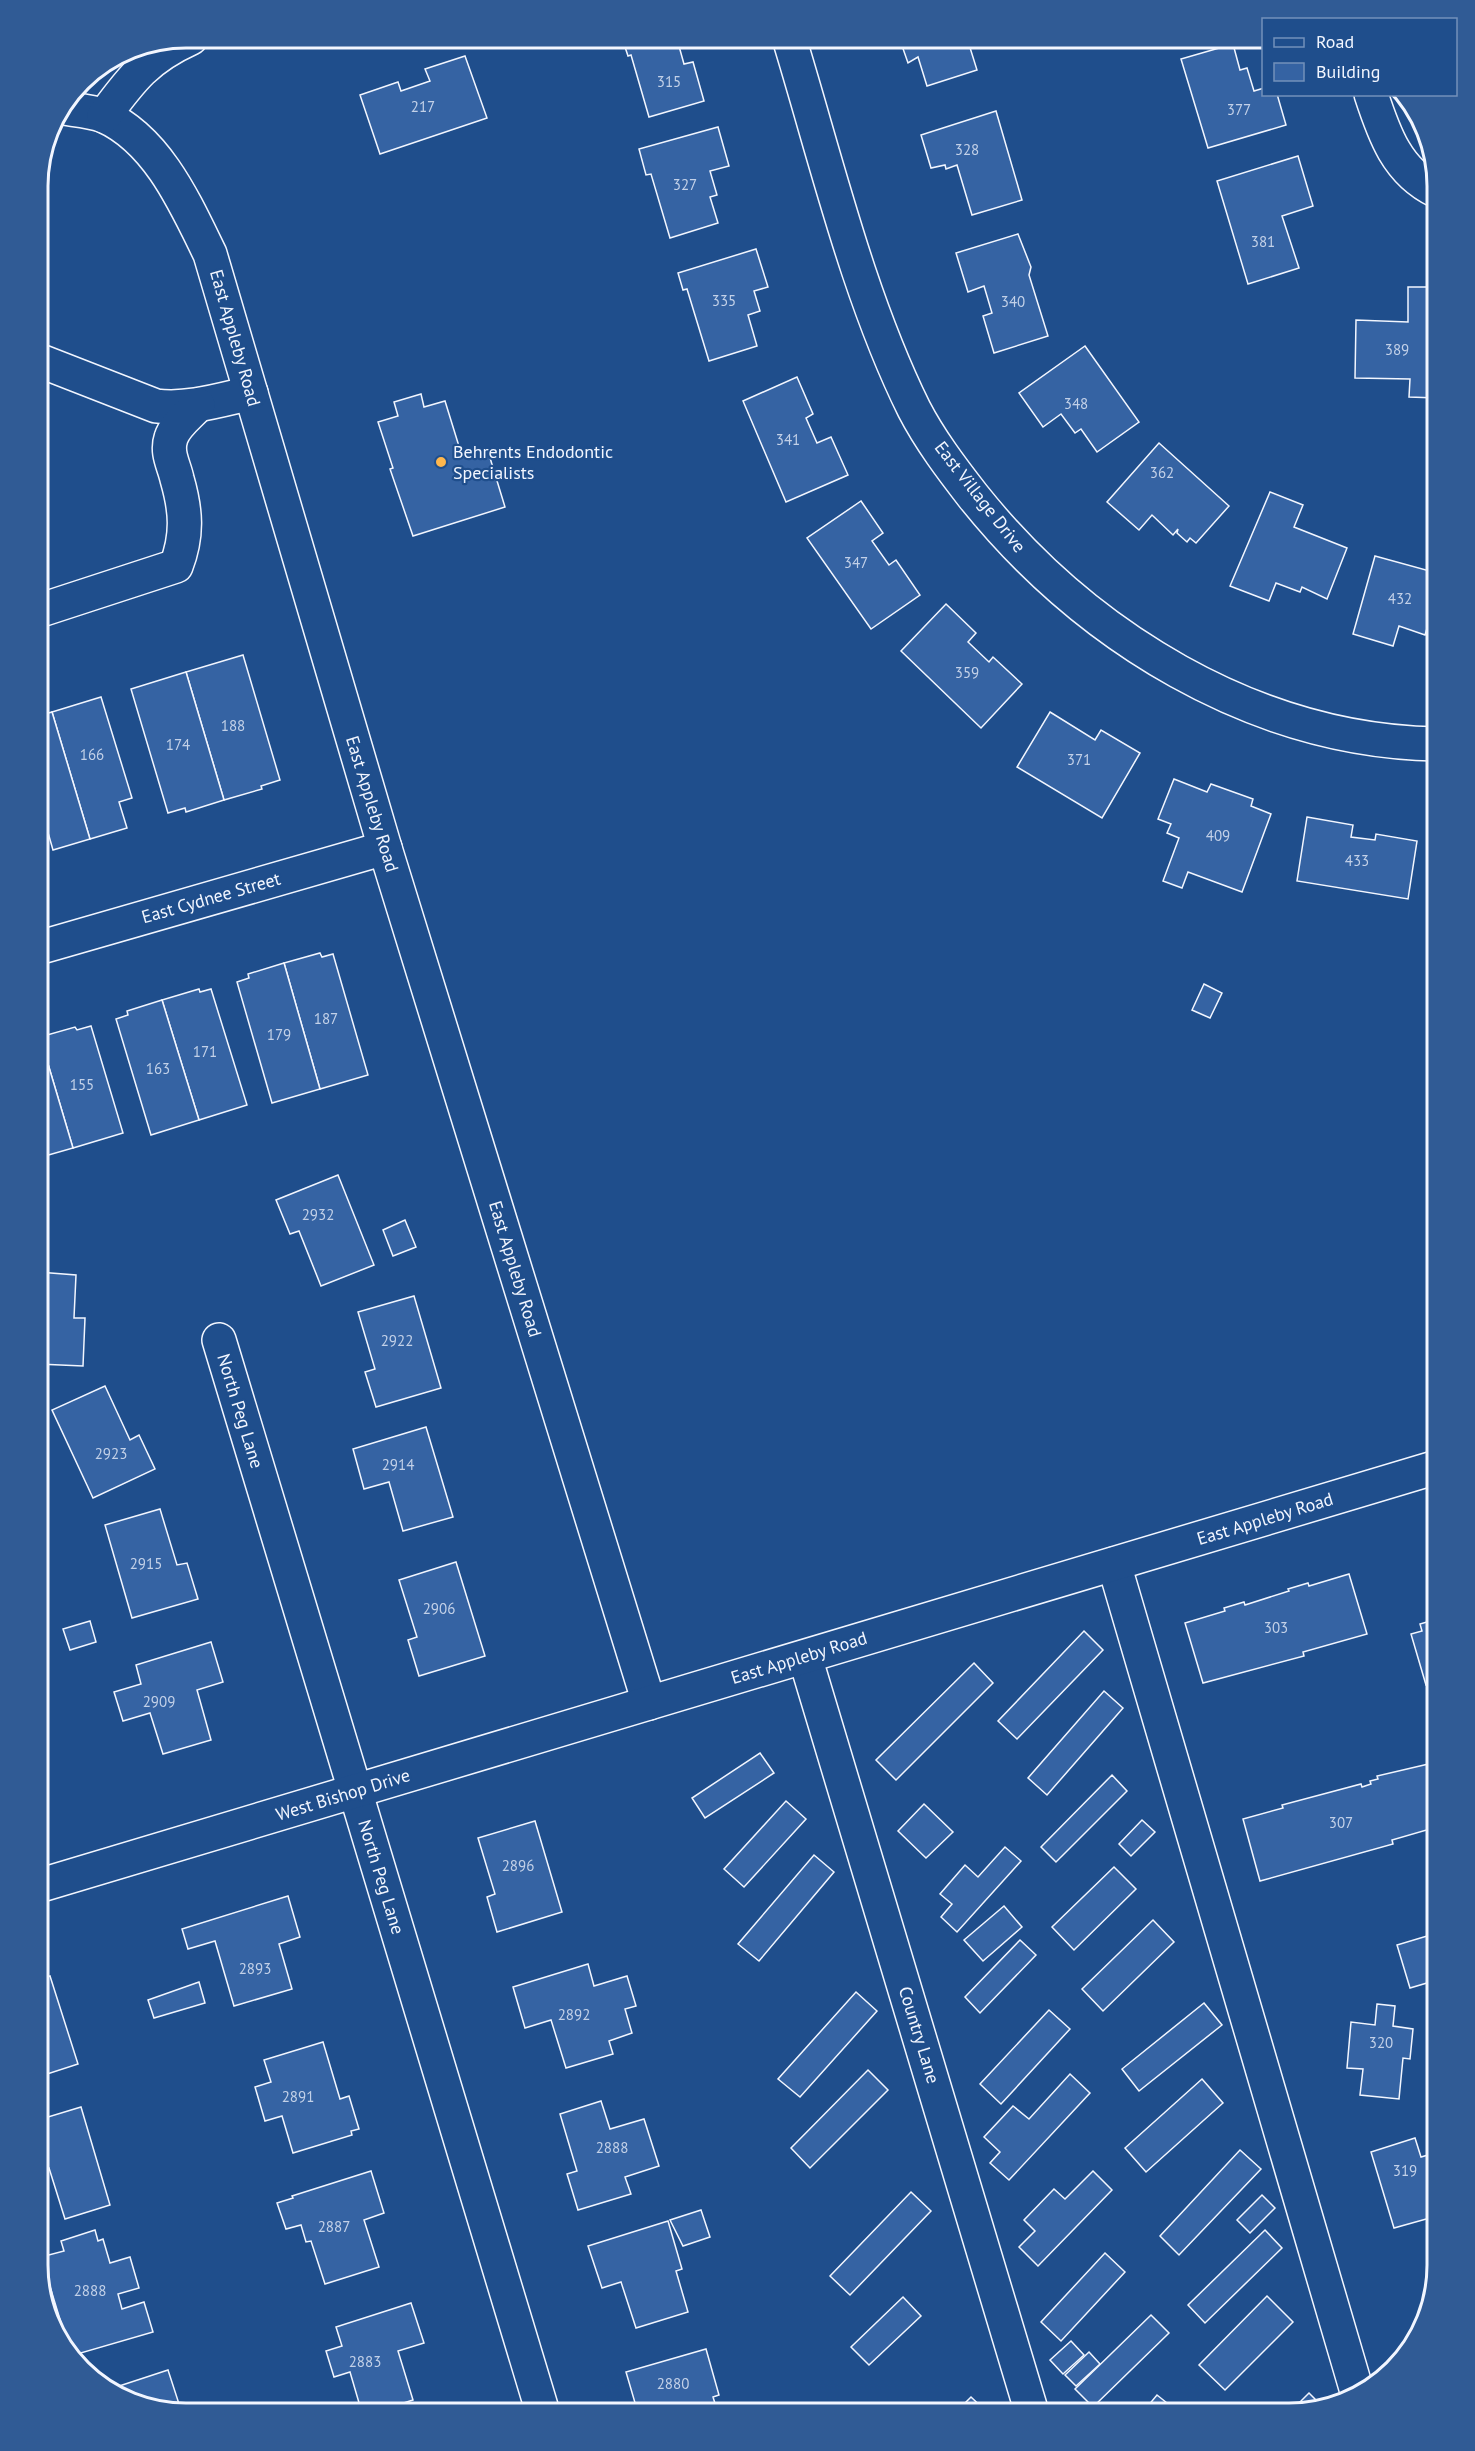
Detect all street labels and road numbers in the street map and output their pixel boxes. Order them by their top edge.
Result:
street label: East Appleby Road [205,267,266,409]
street label: East Village Drive [930,436,1031,557]
street label: East Appleby Road [341,733,404,875]
street label: East Cydnee Street [139,867,283,928]
street label: East Appleby Road [484,1198,547,1340]
street label: North Peg Lane [212,1351,269,1471]
street label: East Appleby Road [1194,1487,1336,1550]
street label: East Appleby Road [728,1626,870,1689]
street label: West Bishop Drive [273,1763,413,1826]
street label: North Peg Lane [353,1817,410,1937]
street label: Country Lane [894,1983,945,2086]

